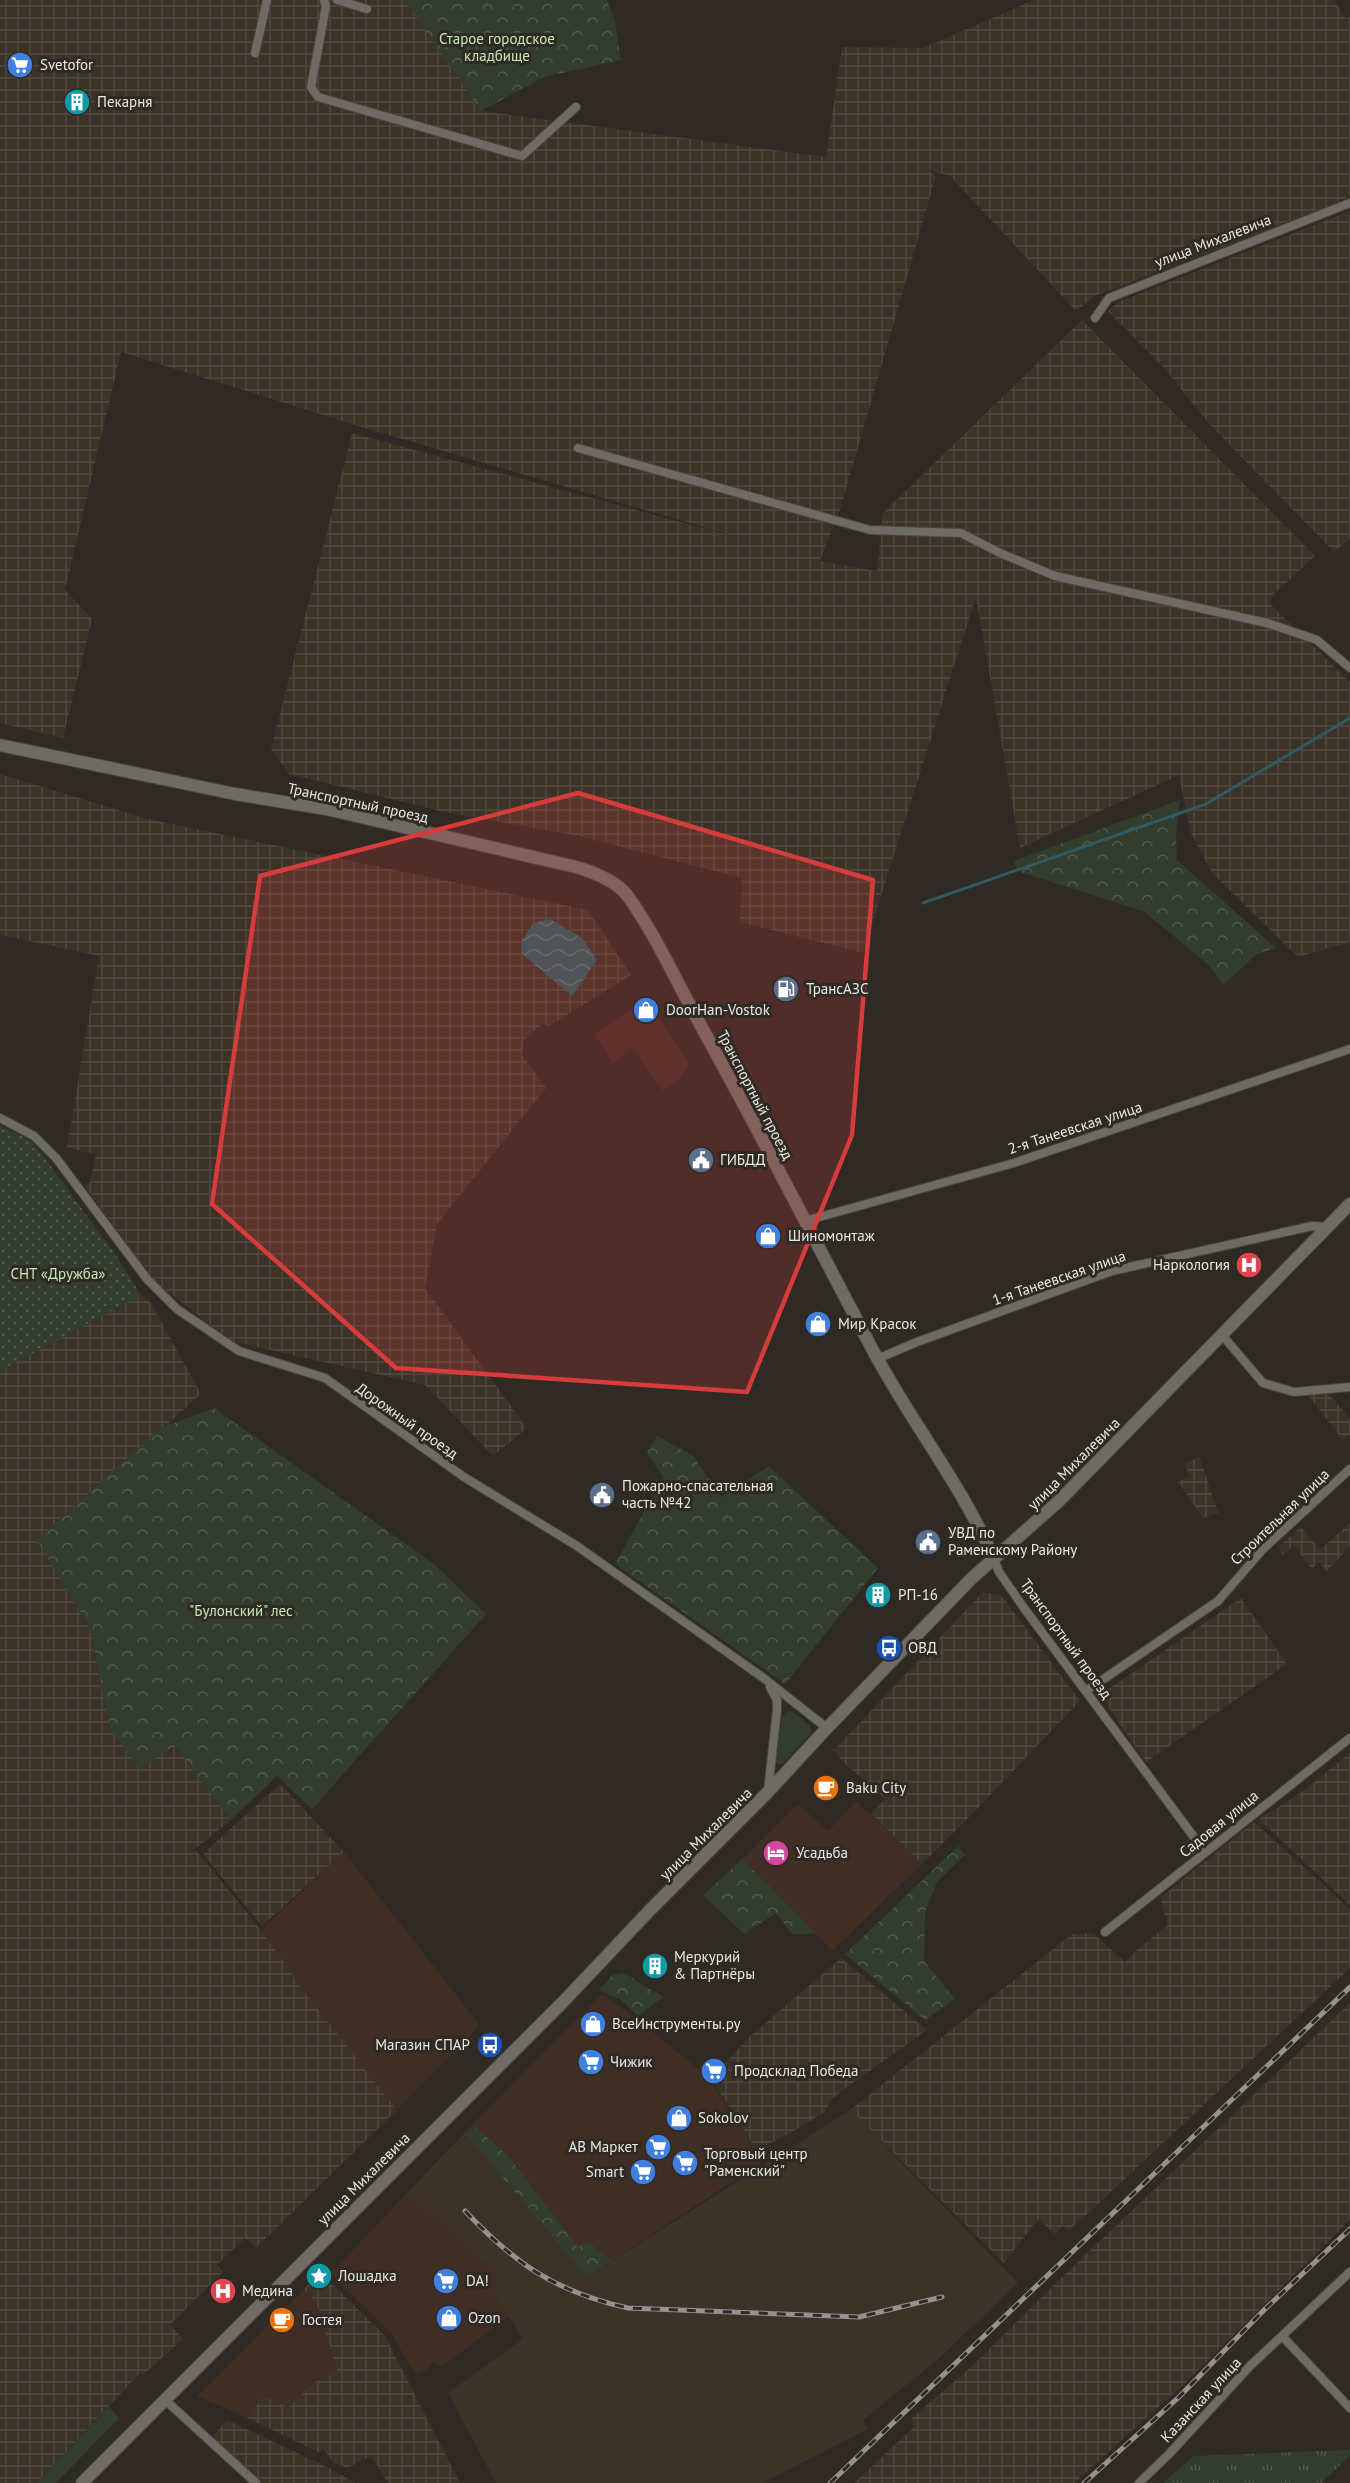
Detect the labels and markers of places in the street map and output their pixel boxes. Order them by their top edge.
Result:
supermarket icon: Svetofor [5,50,35,80]
place label: Svetofor [40,55,93,74]
building icon: Пекарня [62,87,92,117]
place label: Пекарня [97,92,152,111]
fuel station icon: ТрансАЗС [771,974,801,1004]
place label: ТрансАЗС [806,979,869,998]
shop icon: DoorHan-Vostok [631,995,661,1025]
place label: DoorHan-Vostok [666,1000,771,1019]
public building icon: ГИБДД [686,1145,716,1175]
place label: ГИБДД [720,1150,766,1169]
shop icon: Шиномонтаж [753,1221,783,1251]
place label: Шиномонтаж [788,1226,875,1245]
hospital icon: Наркология [1234,1250,1264,1280]
place label: Наркология [1153,1255,1230,1274]
shop icon: Мир Красок [803,1309,833,1339]
place label: Мир Красок [838,1314,917,1333]
place label: Пожарно-спасательная часть №42 [622,1476,773,1512]
public building icon: Пожарно-спасательная часть №42 [587,1480,617,1510]
place label: УВД по Раменскому Району [948,1523,1077,1559]
public building icon: УВД по Раменскому Району [913,1527,943,1557]
building icon: РП-16 [863,1580,893,1610]
place label: РП-16 [898,1585,938,1604]
bus stop icon: ОВД [874,1633,904,1663]
place label: ОВД [908,1638,937,1657]
cafe icon: Baku City [811,1773,841,1803]
place label: Baku City [846,1778,906,1797]
hotel icon: Усадьба [761,1838,791,1868]
place label: Усадьба [796,1843,848,1862]
place label: Меркурий & Партнёры [674,1947,755,1983]
building icon: Меркурий & Партнёры [640,1951,670,1981]
shop icon: ВсеИнструменты.ру [578,2009,608,2039]
place label: ВсеИнструменты.ру [612,2014,741,2033]
bus stop icon: Магазин СПАР [475,2030,505,2060]
place label: Магазин СПАР [375,2035,470,2054]
supermarket icon: Чижик [576,2047,606,2077]
place label: Чижик [610,2052,653,2071]
supermarket icon: Продсклад Победа [699,2056,729,2086]
place label: Продсклад Победа [734,2061,858,2080]
shop icon: Sokolov [664,2103,694,2133]
place label: Sokolov [698,2108,749,2127]
supermarket icon: АВ Маркет [643,2132,673,2162]
place label: АВ Маркет [568,2137,638,2156]
place label: Торговый центр "Раменский" [704,2144,808,2180]
supermarket icon: Торговый центр "Раменский" [670,2148,700,2178]
supermarket icon: Smart [628,2157,658,2187]
place label: Smart [586,2162,624,2181]
place icon: Лошадка [304,2261,334,2291]
place label: Лошадка [337,2266,397,2285]
supermarket icon: DA! [431,2266,461,2296]
place label: DA! [466,2271,489,2290]
hospital icon: Медина [208,2276,238,2306]
place label: Медина [242,2281,293,2300]
shop icon: Ozon [434,2303,464,2333]
cafe icon: Гостея [267,2305,297,2335]
place label: Ozon [468,2308,501,2327]
place label: Гостея [302,2310,342,2329]

